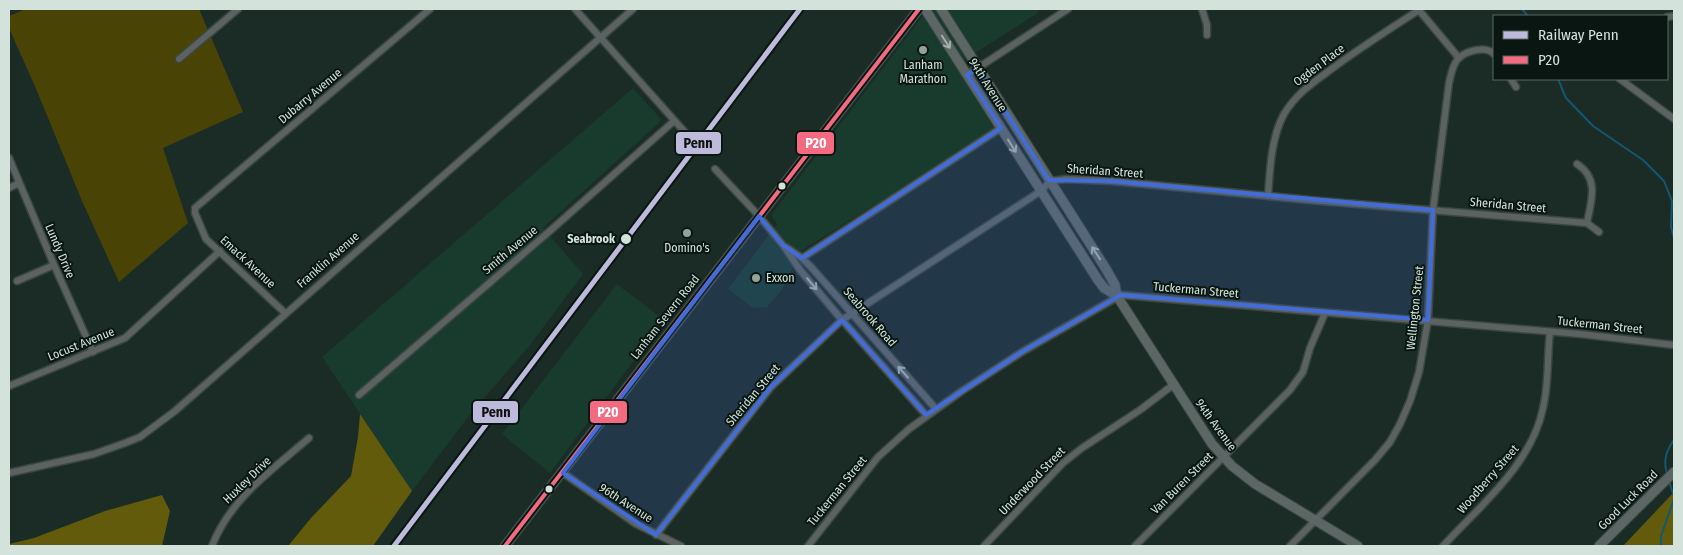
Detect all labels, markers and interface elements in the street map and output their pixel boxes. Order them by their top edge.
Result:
legend [1493,15,1668,80]
text: Railway Penn [1538,26,1619,44]
one-way arrow [941,35,951,49]
street label: Ogden Place [1291,41,1347,89]
marker: Lanham Marathon [917,44,929,56]
text: P20 [1538,51,1560,69]
street label: 94th Avenue [966,56,1010,114]
place label: Lanham Marathon [900,58,947,86]
street label: Dubarry Avenue [276,66,344,126]
line badge: Penn [675,131,722,155]
line badge: P20 [796,131,835,155]
text: Penn [684,135,712,152]
text: P20 [805,135,827,152]
one-way arrow [1007,139,1018,153]
street label: Sheridan Street [1066,161,1144,181]
unlabelled marker [777,181,787,191]
street label: Sheridan Street [1469,195,1547,215]
street label: Lundy Drive [42,222,78,280]
street label: Smith Avenue [480,223,540,277]
marker: Domino's [681,227,693,239]
street label: Franklin Avenue [294,229,362,291]
place label: Seabrook [567,232,616,246]
marker: Seabrook [619,232,633,246]
street label: Emack Avenue [218,233,279,291]
place label: Domino's [664,241,710,255]
one-way arrow [1090,247,1100,261]
street label: Wellington Street [1404,265,1426,351]
place label: Exxon [766,271,795,285]
street label: Lanham Severn Road [628,272,702,362]
marker: Exxon [750,272,762,284]
one-way arrow [806,277,817,290]
street label: Tuckerman Street [1153,279,1239,301]
street label: Seabrook Road [841,285,899,349]
street label: Tuckerman Street [1557,314,1643,336]
street label: Locust Avenue [46,324,116,364]
street label: Sheridan Street [723,361,783,429]
one-way arrow [898,366,909,379]
street label: 94th Avenue [1193,396,1240,454]
line badge: Penn [472,400,519,424]
line badge: P20 [589,400,628,424]
text: Penn [482,404,510,421]
text: P20 [597,404,619,421]
street label: Woodberry Street [1454,442,1522,516]
street label: Underwood Street [996,444,1068,518]
street label: Van Buren Street [1148,449,1216,517]
street label: Tuckerman Street [805,453,869,529]
street label: Huxley Drive [220,454,274,506]
street label: Good Luck Road [1595,467,1661,533]
street label: 96th Avenue [597,481,655,525]
unlabelled marker [544,484,554,494]

